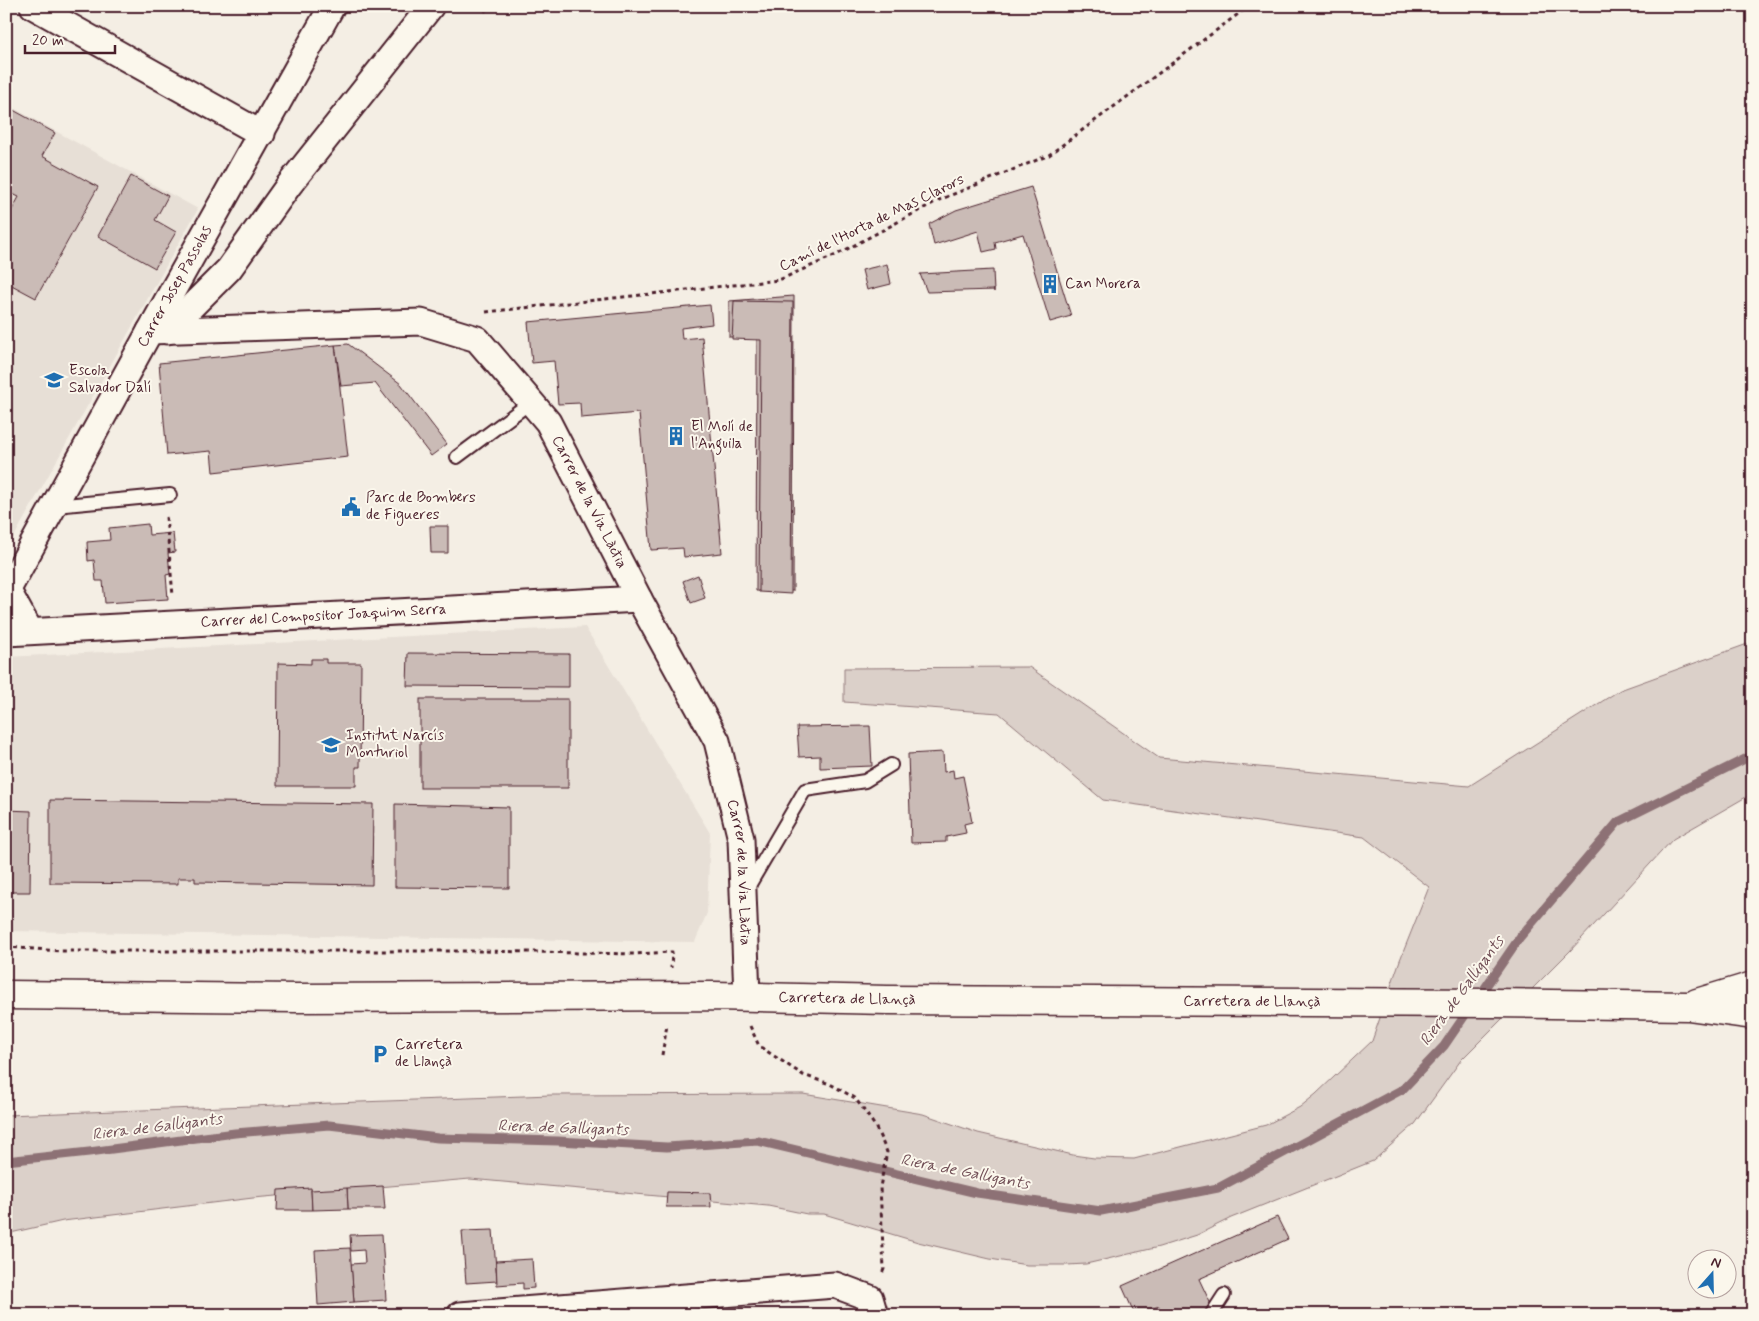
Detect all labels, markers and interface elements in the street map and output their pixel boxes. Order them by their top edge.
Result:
scale bar [25,22,115,54]
text: 20 m [32,31,64,51]
street label: Camí de l'Horta de Mas Clarors [776,169,968,277]
street label: Carrer Josep Passolas [133,222,217,351]
building icon: Can Morera [1039,273,1061,295]
place label: Can Morera [1065,274,1141,294]
place label: Escola Salvador Dalí [69,361,152,398]
school or university icon: Escola Salvador Dalí [43,369,65,391]
place label: El Molí de l'Anguila [691,417,753,455]
building icon: El Molí de l'Anguila [665,425,687,447]
street label: Carrer de la Via Làctia [547,432,632,572]
place label: Parc de Bombers de Figueres [366,488,476,526]
public building icon: Parc de Bombers de Figueres [340,496,362,518]
street label: Carrer del Compositor Joaquim Serra [200,599,447,633]
place label: Institut Narcís Monturiol [346,726,444,763]
school or university icon: Institut Narcís Monturiol [320,734,342,756]
street label: Carrer de la Via Làctia [722,798,755,946]
water label: Riera de Galligants [1415,930,1510,1050]
street label: Carretera de Llançà [778,987,916,1010]
street label: Carretera de Llançà [1183,991,1321,1012]
place label: Carretera de Llançà [395,1035,463,1072]
parking icon: Carretera de Llançà [369,1043,391,1065]
water label: Riera de Galligants [91,1108,225,1145]
water label: Riera de Galligants [497,1115,631,1141]
water label: Riera de Galligants [899,1149,1033,1195]
north arrow [1686,1248,1736,1298]
text: N [1709,1253,1724,1273]

